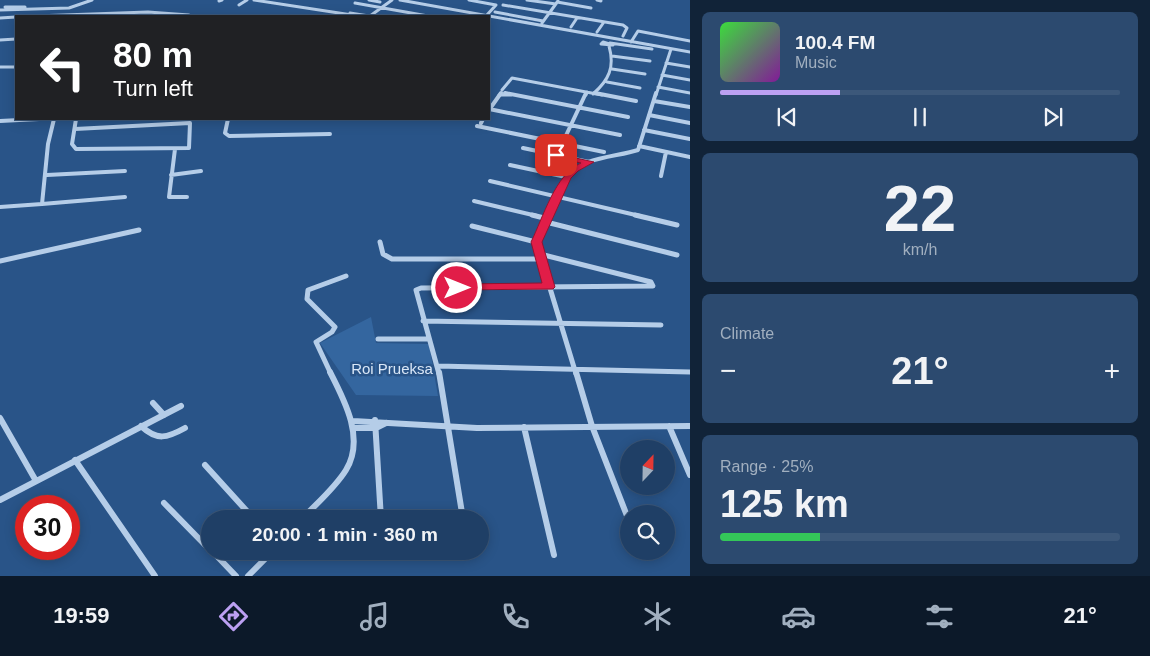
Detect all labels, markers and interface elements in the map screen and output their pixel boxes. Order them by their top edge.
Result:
text: 100.4 FM [795,32,875,53]
icon: left [30,35,95,100]
text: 80 m [113,35,193,74]
text: Music [795,54,837,71]
text: Turn left [113,76,193,101]
icon: previous [773,103,801,131]
icon: pause [906,103,934,131]
icon: next [1039,103,1067,131]
pin [535,134,577,176]
icon: arrive [542,141,570,169]
text: 22 [884,172,956,245]
text: km/h [903,241,937,258]
position arrow [430,261,482,313]
text: Climate [720,325,774,342]
text: 21° [891,350,949,392]
text: − [720,355,736,386]
text: + [1104,355,1120,386]
park label: Roi Prueksa [351,360,434,377]
north arrow [620,440,675,495]
map controls [620,440,675,560]
text: Range · 25% [720,458,813,475]
text: 125 km [720,483,849,525]
speed limit sign: 30 [15,495,80,560]
button: search [620,505,675,560]
text: 20:00 · 1 min · 360 m [252,524,438,545]
icon: directions [216,599,251,634]
icon: music [357,599,392,634]
icon: phone [498,599,533,634]
icon: climate [640,599,675,634]
icon: car [781,599,816,634]
icon: filters [922,599,957,634]
text: 19:59 [53,603,109,628]
text: 21° [1064,603,1097,628]

